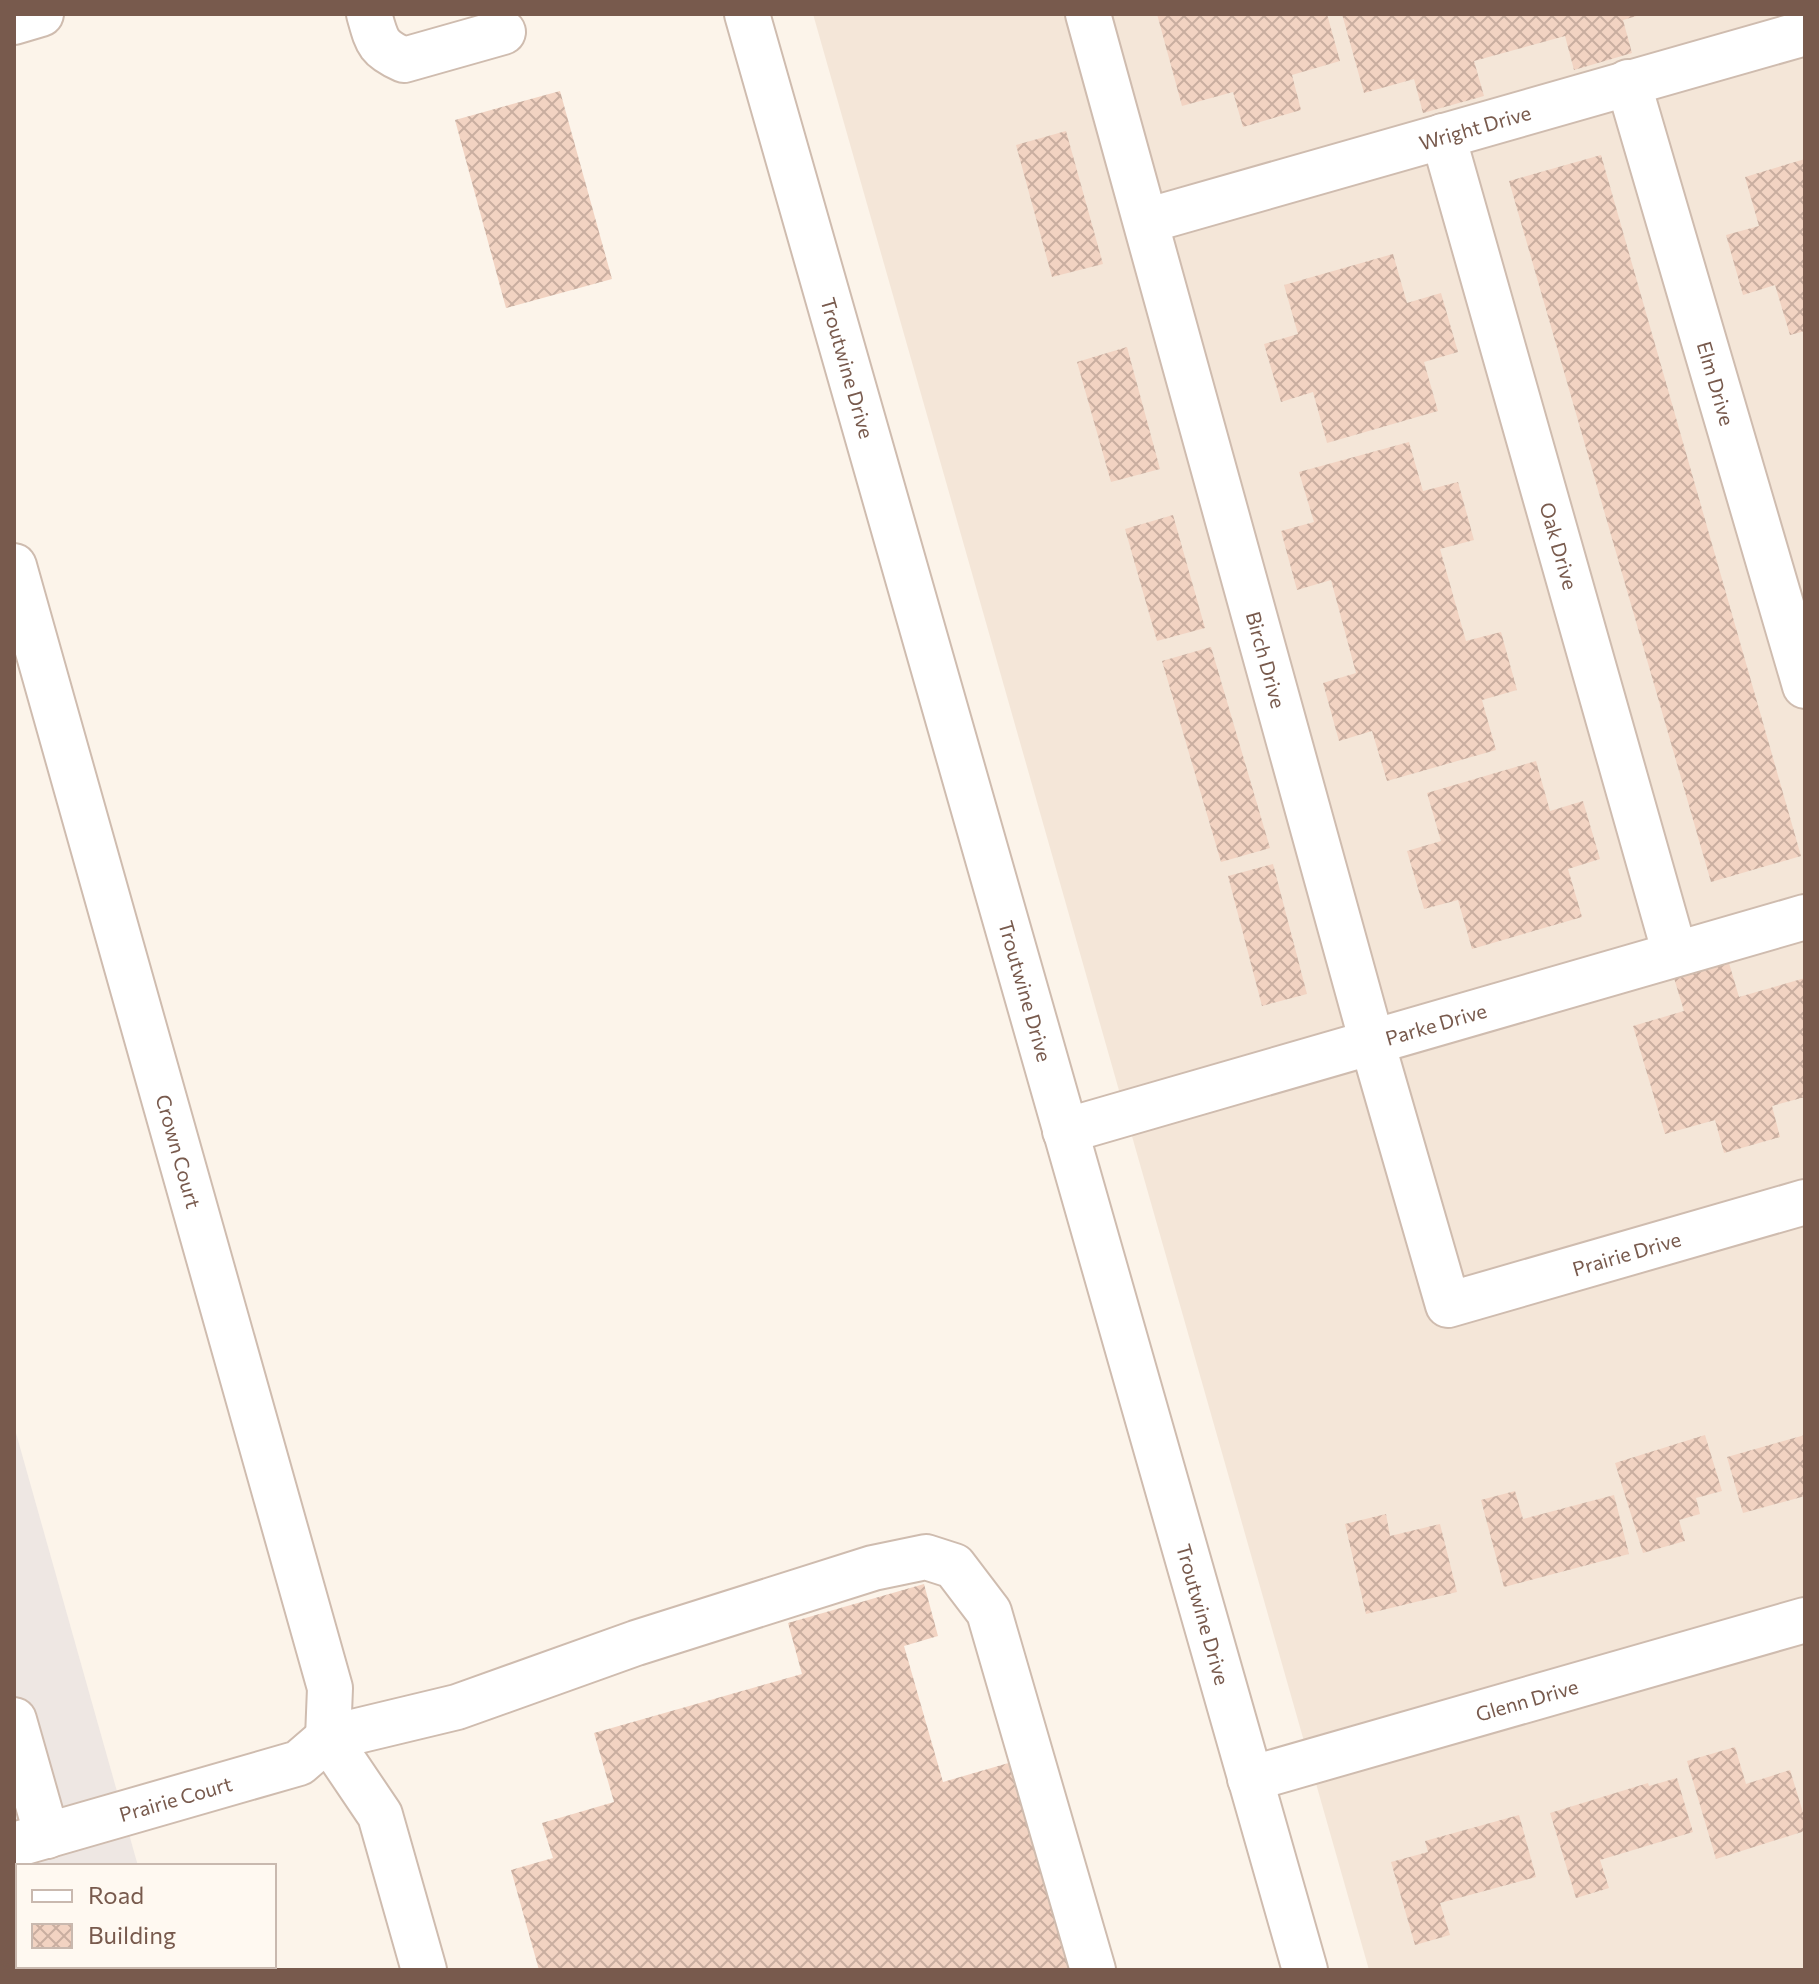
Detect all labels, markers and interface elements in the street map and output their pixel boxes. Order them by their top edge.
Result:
street label: Wright Drive [1416,100,1534,155]
street label: Troutwine Drive [816,295,879,441]
street label: Elm Drive [1693,338,1740,428]
street label: Oak Drive [1535,499,1583,592]
street label: Birch Drive [1242,609,1291,711]
street label: Troutwine Drive [994,918,1057,1064]
street label: Parke Drive [1382,998,1489,1050]
street label: Crown Court [151,1092,206,1211]
street label: Prairie Drive [1569,1226,1684,1281]
street label: Troutwine Drive [1172,1541,1235,1687]
street label: Glenn Drive [1473,1674,1581,1726]
street label: Prairie Court [116,1771,235,1826]
legend [16,1864,276,1968]
text: Road [88,1880,144,1909]
text: Building [88,1920,176,1949]

